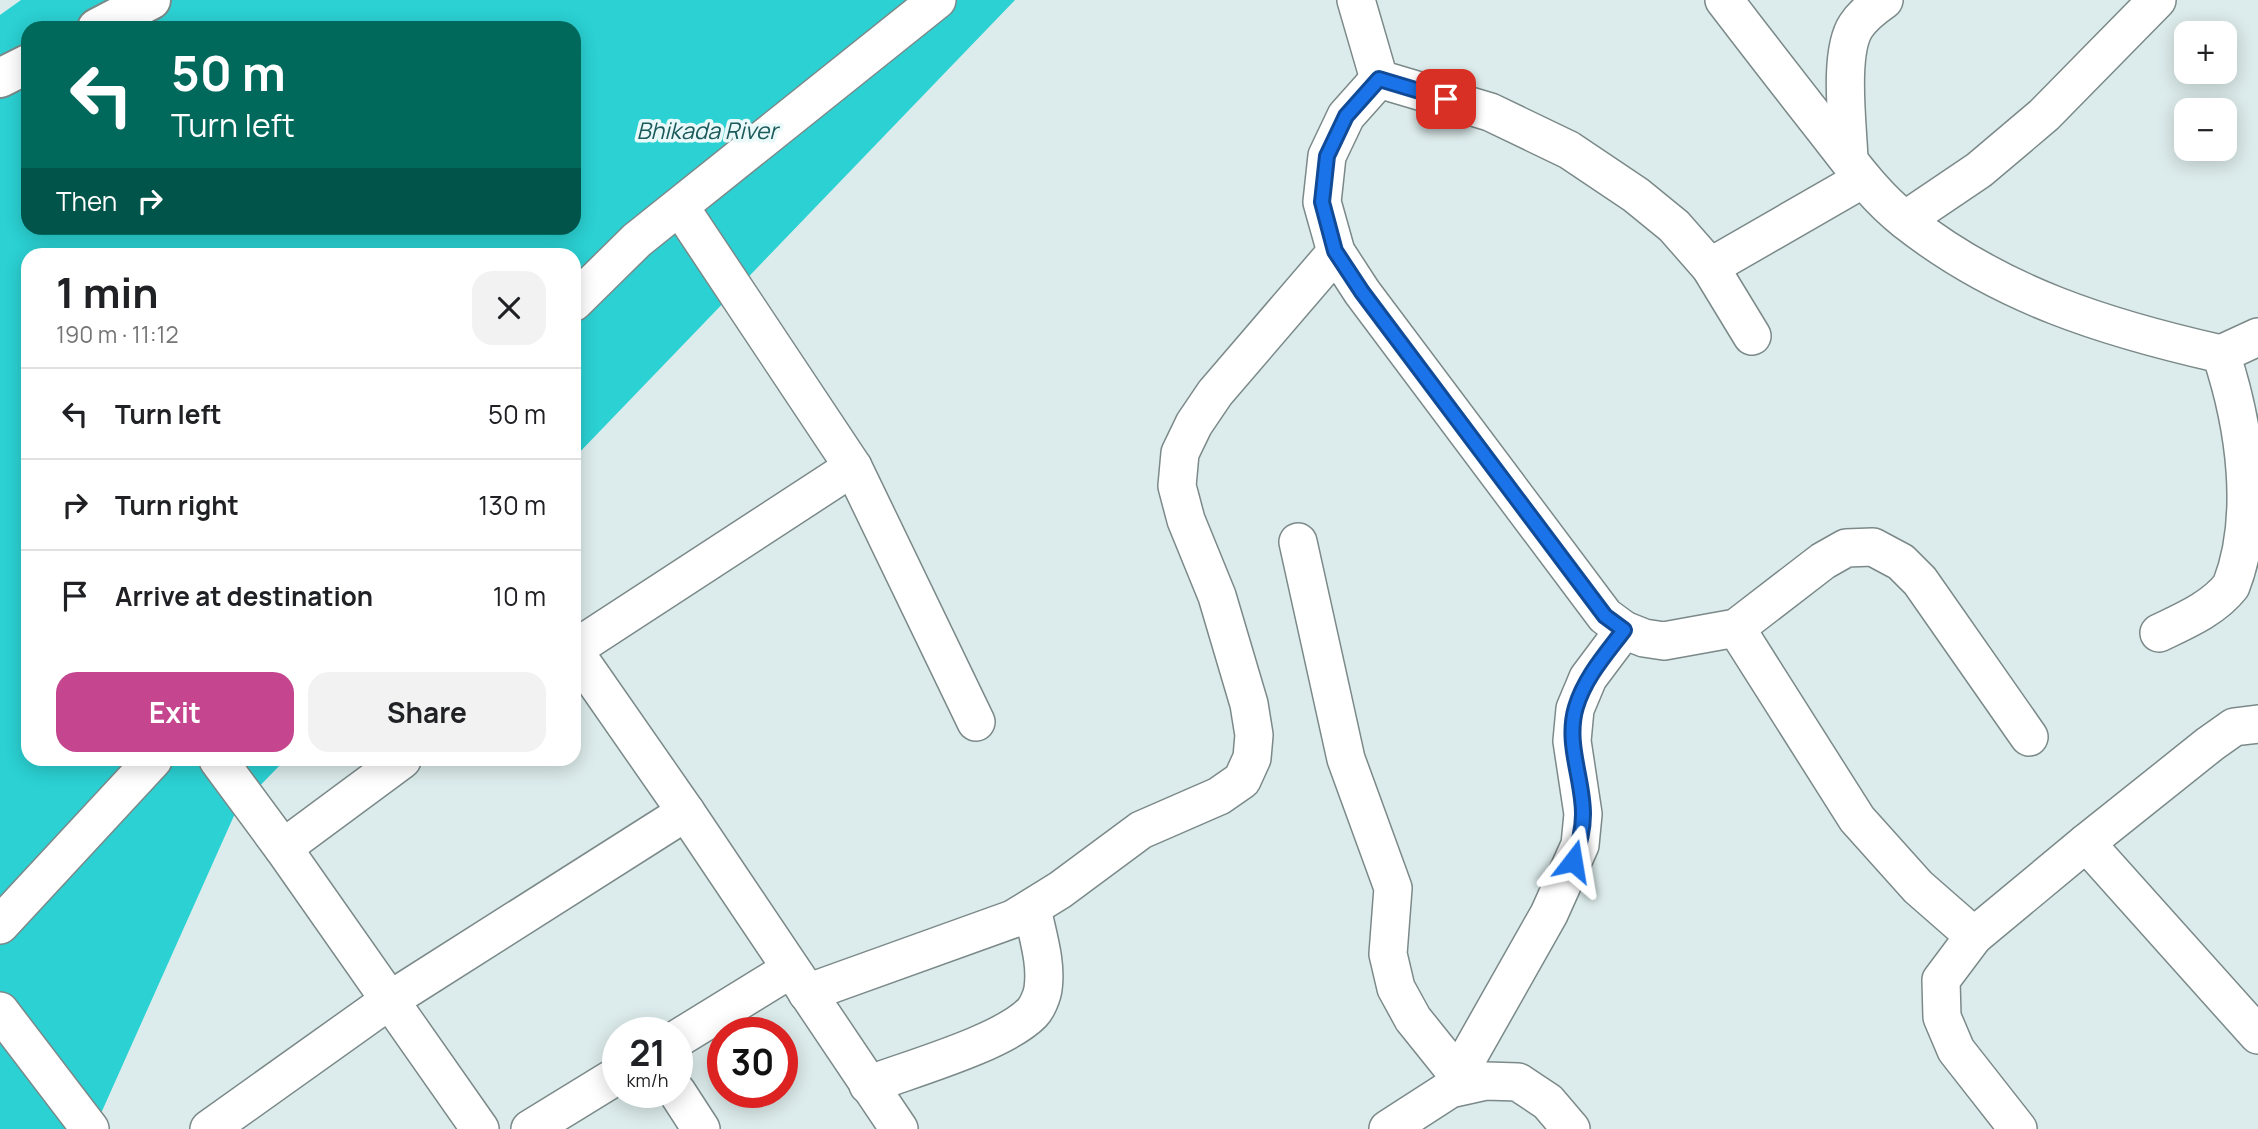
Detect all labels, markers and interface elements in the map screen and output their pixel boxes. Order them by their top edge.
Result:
map controls [2174,21,2237,161]
button: + [2174,21,2237,84]
text: 50 m [171,39,286,106]
icon: left [56,49,147,140]
pin [1416,69,1476,129]
icon: arrive [1427,80,1465,118]
button: − [2174,98,2237,161]
text: Turn left [171,103,295,147]
water label: Bhikada River [636,114,780,146]
icon: right [131,182,169,220]
text: Then [56,183,117,219]
text: 1 min [56,263,159,321]
button: close [472,271,546,345]
text: 190 m · 11:12 [56,318,179,350]
icon: left [56,395,94,433]
text: Turn left [115,396,222,432]
text: 50 m [488,396,546,432]
icon: right [56,486,94,524]
text: Turn right [115,487,239,523]
text: 130 m [478,487,546,523]
icon: arrive [56,577,94,615]
text: Arrive at destination [115,578,373,614]
text: 10 m [493,578,546,614]
button: Exit [56,672,294,752]
button: Share [308,672,546,752]
position arrow [1536,824,1610,898]
speed limit sign: 30 [707,1017,798,1108]
text: 21 [629,1029,666,1077]
text: km/h [627,1068,668,1092]

